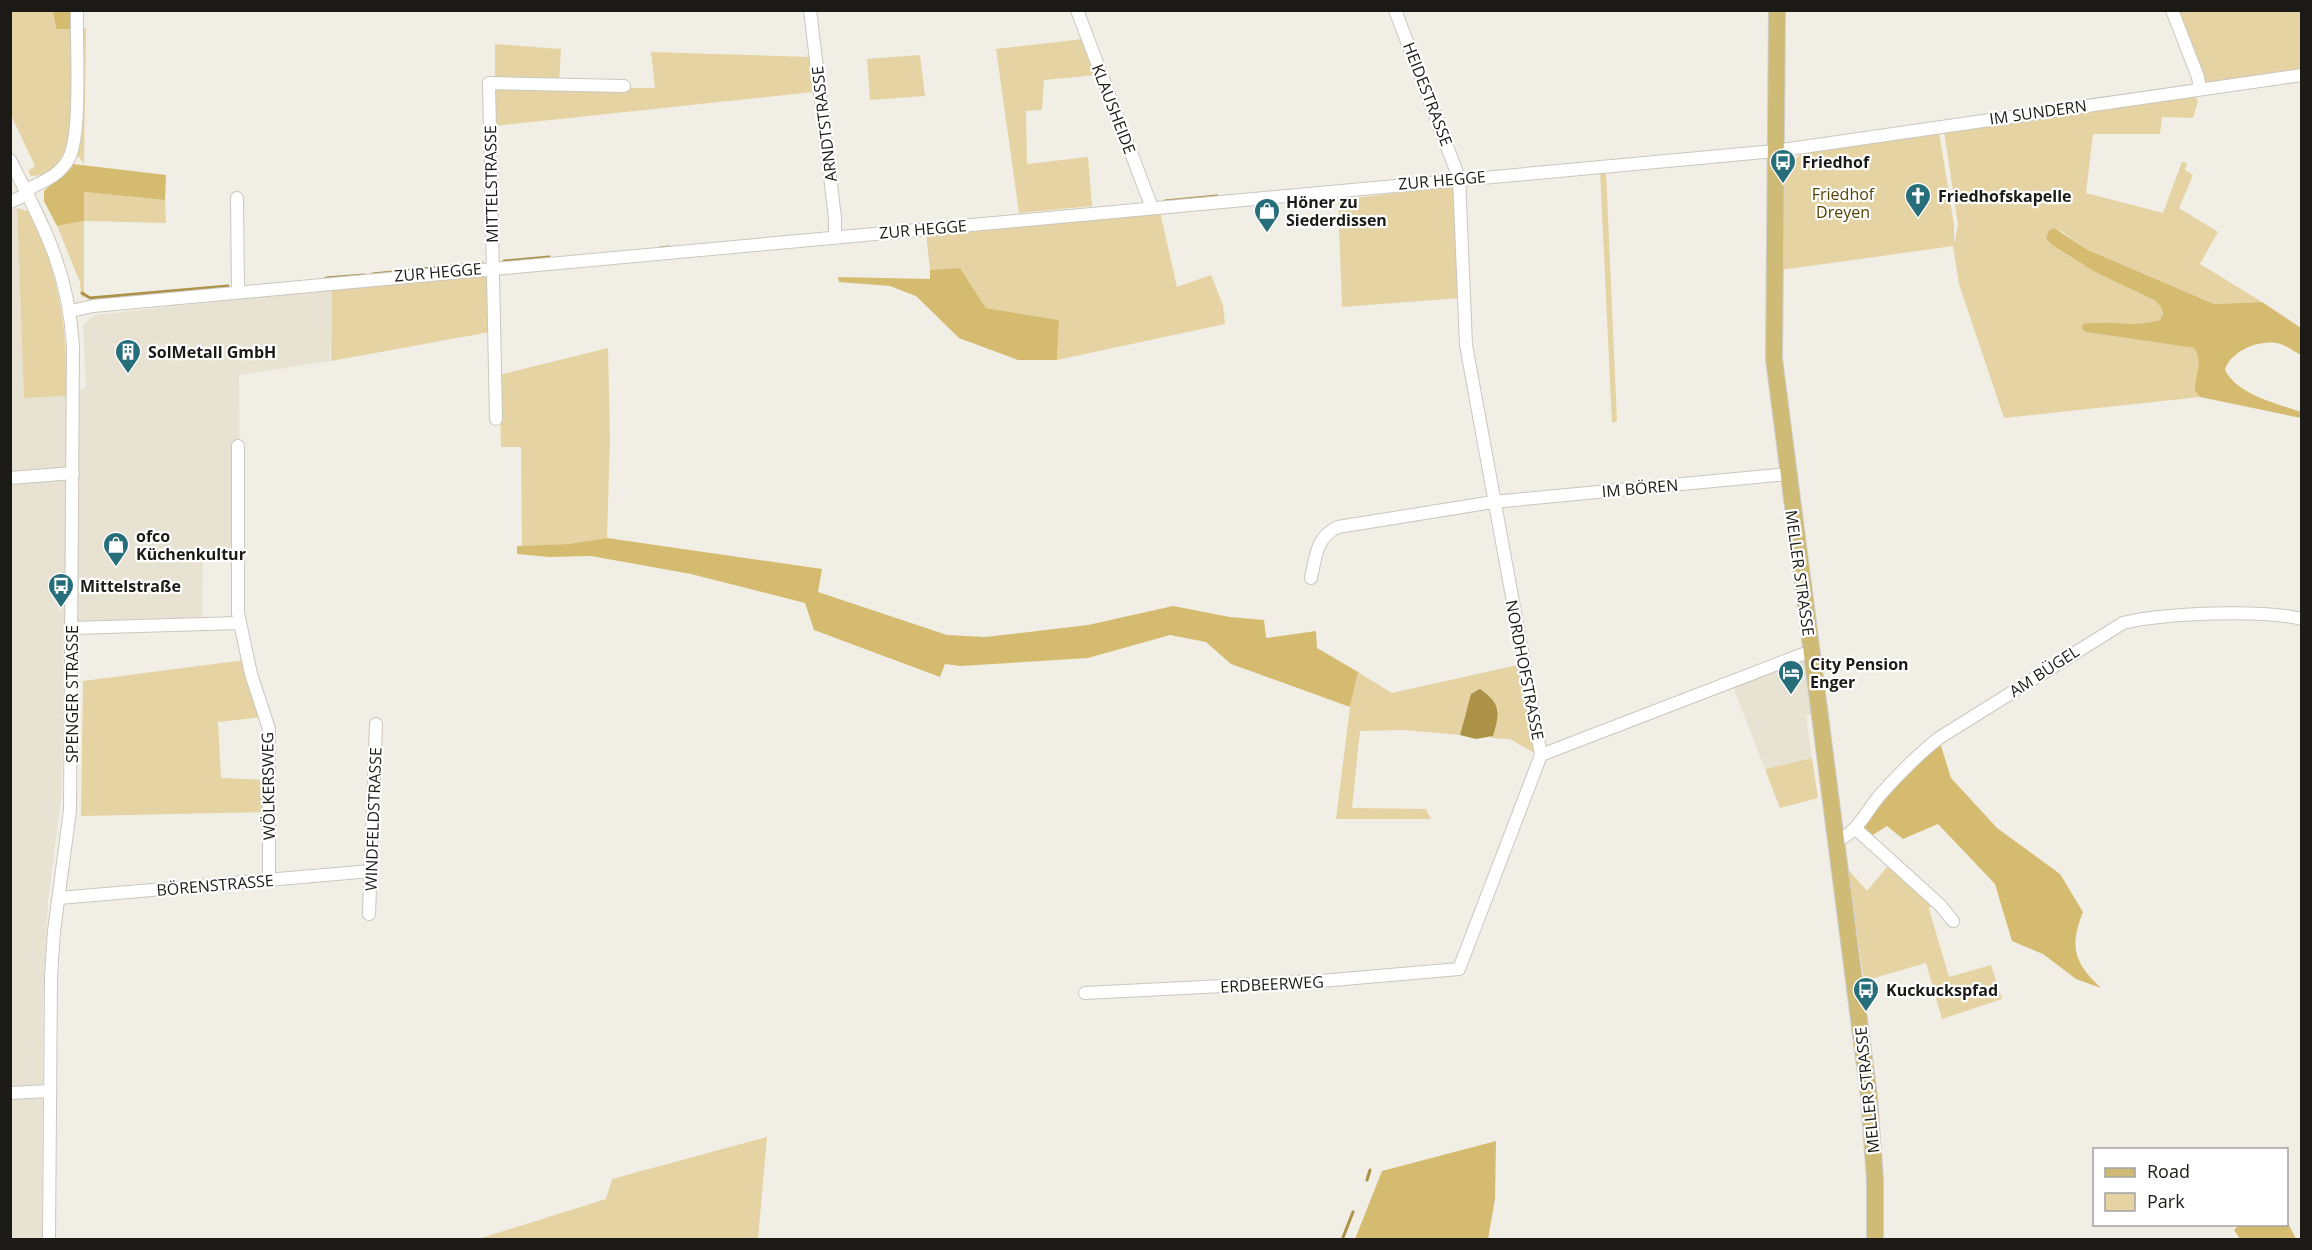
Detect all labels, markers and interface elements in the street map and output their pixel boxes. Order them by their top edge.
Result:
street label: HEIDESTRASSE [1398,39,1458,149]
street label: KLAUSHEIDE [1087,61,1141,157]
street label: ARNDTSTRASSE [806,65,842,183]
street label: IM SUNDERN [1988,94,2088,130]
street label: MITTELSTRASSE [479,125,503,243]
bus stop icon: Friedhof [1768,147,1798,185]
place label: Friedhof [1802,151,1870,173]
street label: ZUR HEGGE [1397,165,1487,195]
church icon: Friedhofskapelle [1903,181,1933,219]
park label: Friedhof Dreyen [1812,183,1876,223]
place label: Friedhofskapelle [1938,185,2071,207]
place label: Höner zu Siederdissen [1286,191,1387,231]
shop icon: Höner zu Siederdissen [1252,196,1282,234]
street label: ZUR HEGGE [878,214,968,244]
street label: ZUR HEGGE [393,257,483,287]
building icon: SolMetall GmbH [113,337,143,375]
place label: SolMetall GmbH [148,341,276,363]
street label: IM BÖREN [1601,474,1679,502]
street label: MELLER STRASSE [1780,509,1820,637]
place label: ofco Küchenkultur [136,525,246,565]
shop icon: ofco Küchenkultur [101,530,131,568]
bus stop icon: Mittelstraße [46,571,76,609]
place label: Mittelstraße [80,575,181,597]
street label: NORDHOFSTRASSE [1501,598,1549,742]
street label: SPENGER STRASSE [61,625,83,763]
street label: AM BÜGEL [2005,640,2083,702]
place label: City Pension Enger [1810,653,1909,693]
hotel icon: City Pension Enger [1776,658,1806,696]
street label: WÖLKERSWEG [256,732,280,840]
street label: WINDFELDSTRASSE [359,747,387,891]
street label: BÖRENSTRASSE [155,869,275,901]
street label: ERDBEERWEG [1220,970,1324,998]
bus stop icon: Kuckuckspfad [1851,975,1881,1013]
place label: Kuckuckspfad [1886,979,1998,1001]
street label: MELLER STRASSE [1849,1026,1885,1154]
legend [2093,1148,2288,1226]
text: Road [2147,1159,2190,1183]
text: Park [2147,1189,2185,1213]

